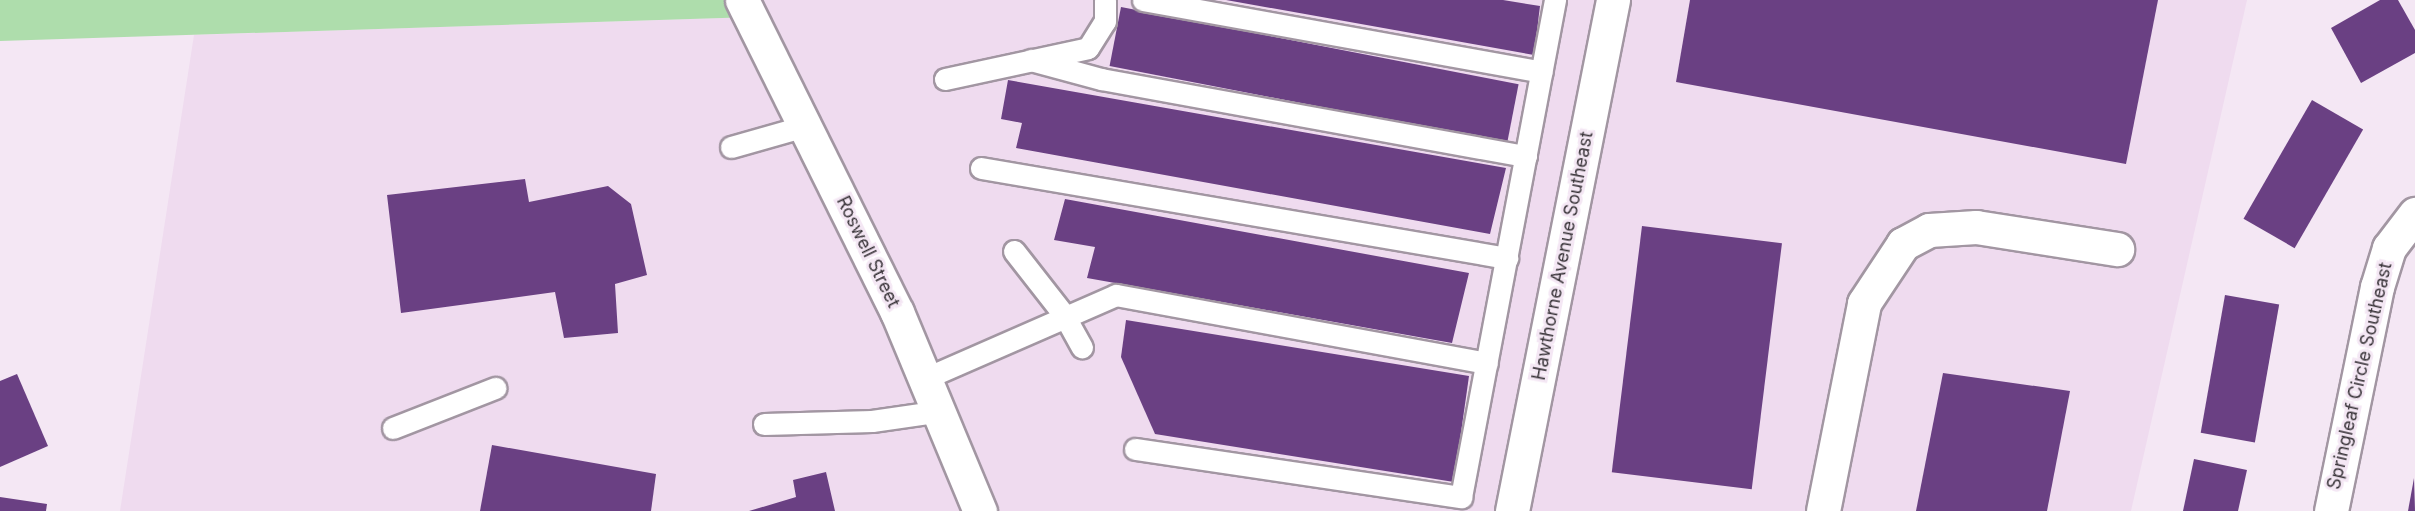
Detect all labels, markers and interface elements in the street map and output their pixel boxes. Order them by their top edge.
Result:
street label: Hawthorne Avenue Southeast [1528,130,1598,382]
street label: Roswell Street [832,193,904,311]
street label: Springleaf Circle Southeast [2323,260,2397,492]

